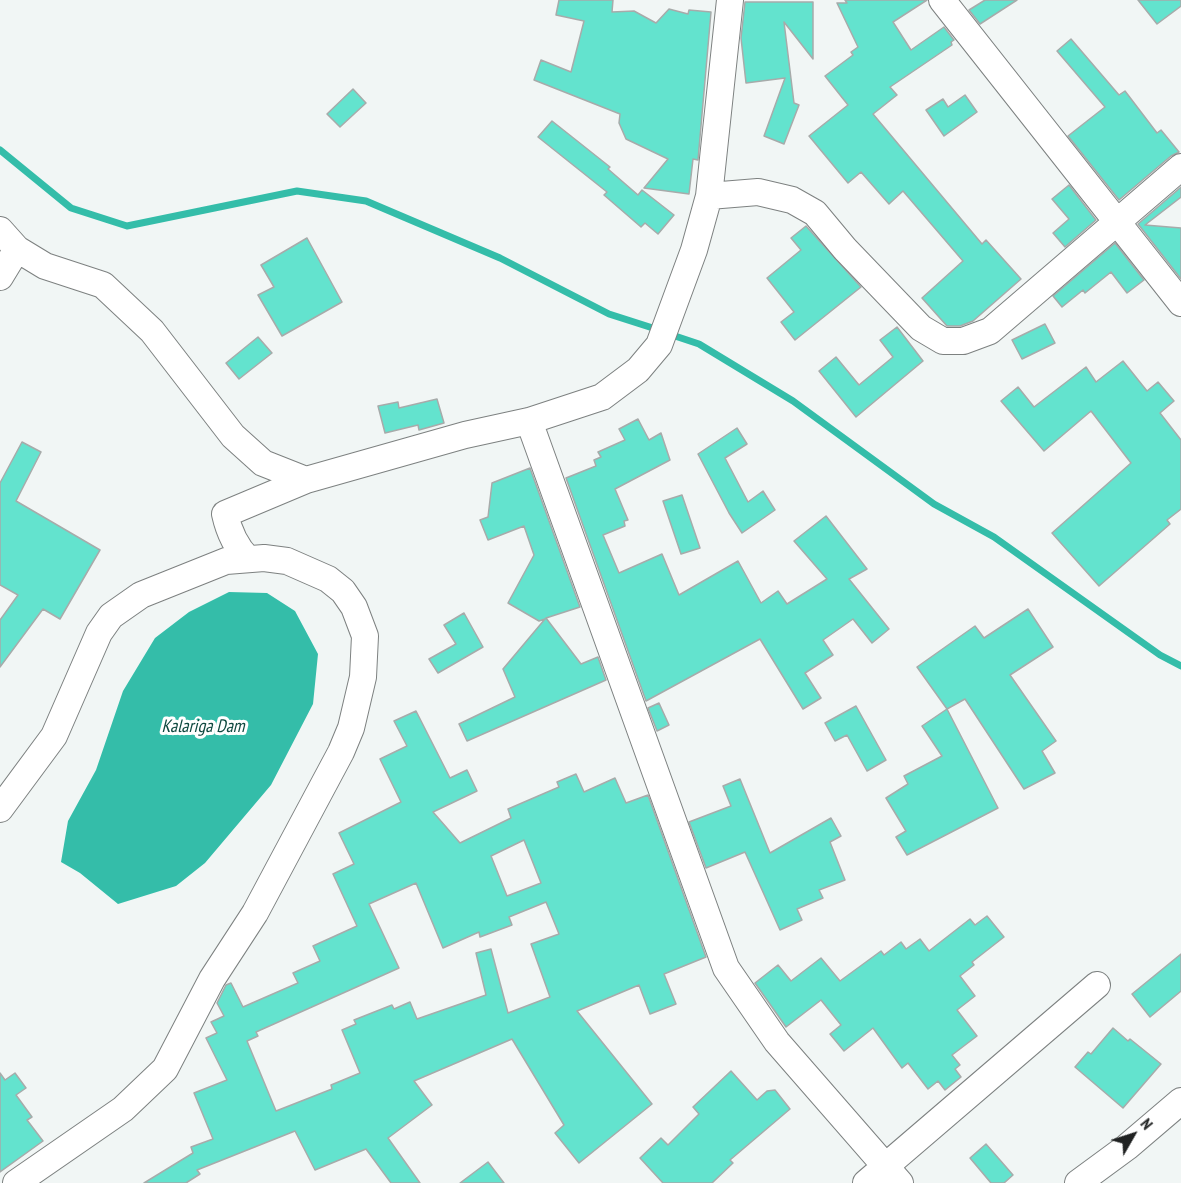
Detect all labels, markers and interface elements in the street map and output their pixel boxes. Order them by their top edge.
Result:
water label: Kalariga Dam [161,716,245,738]
north arrow [1103,1105,1163,1165]
text: N [1136,1114,1157,1133]

